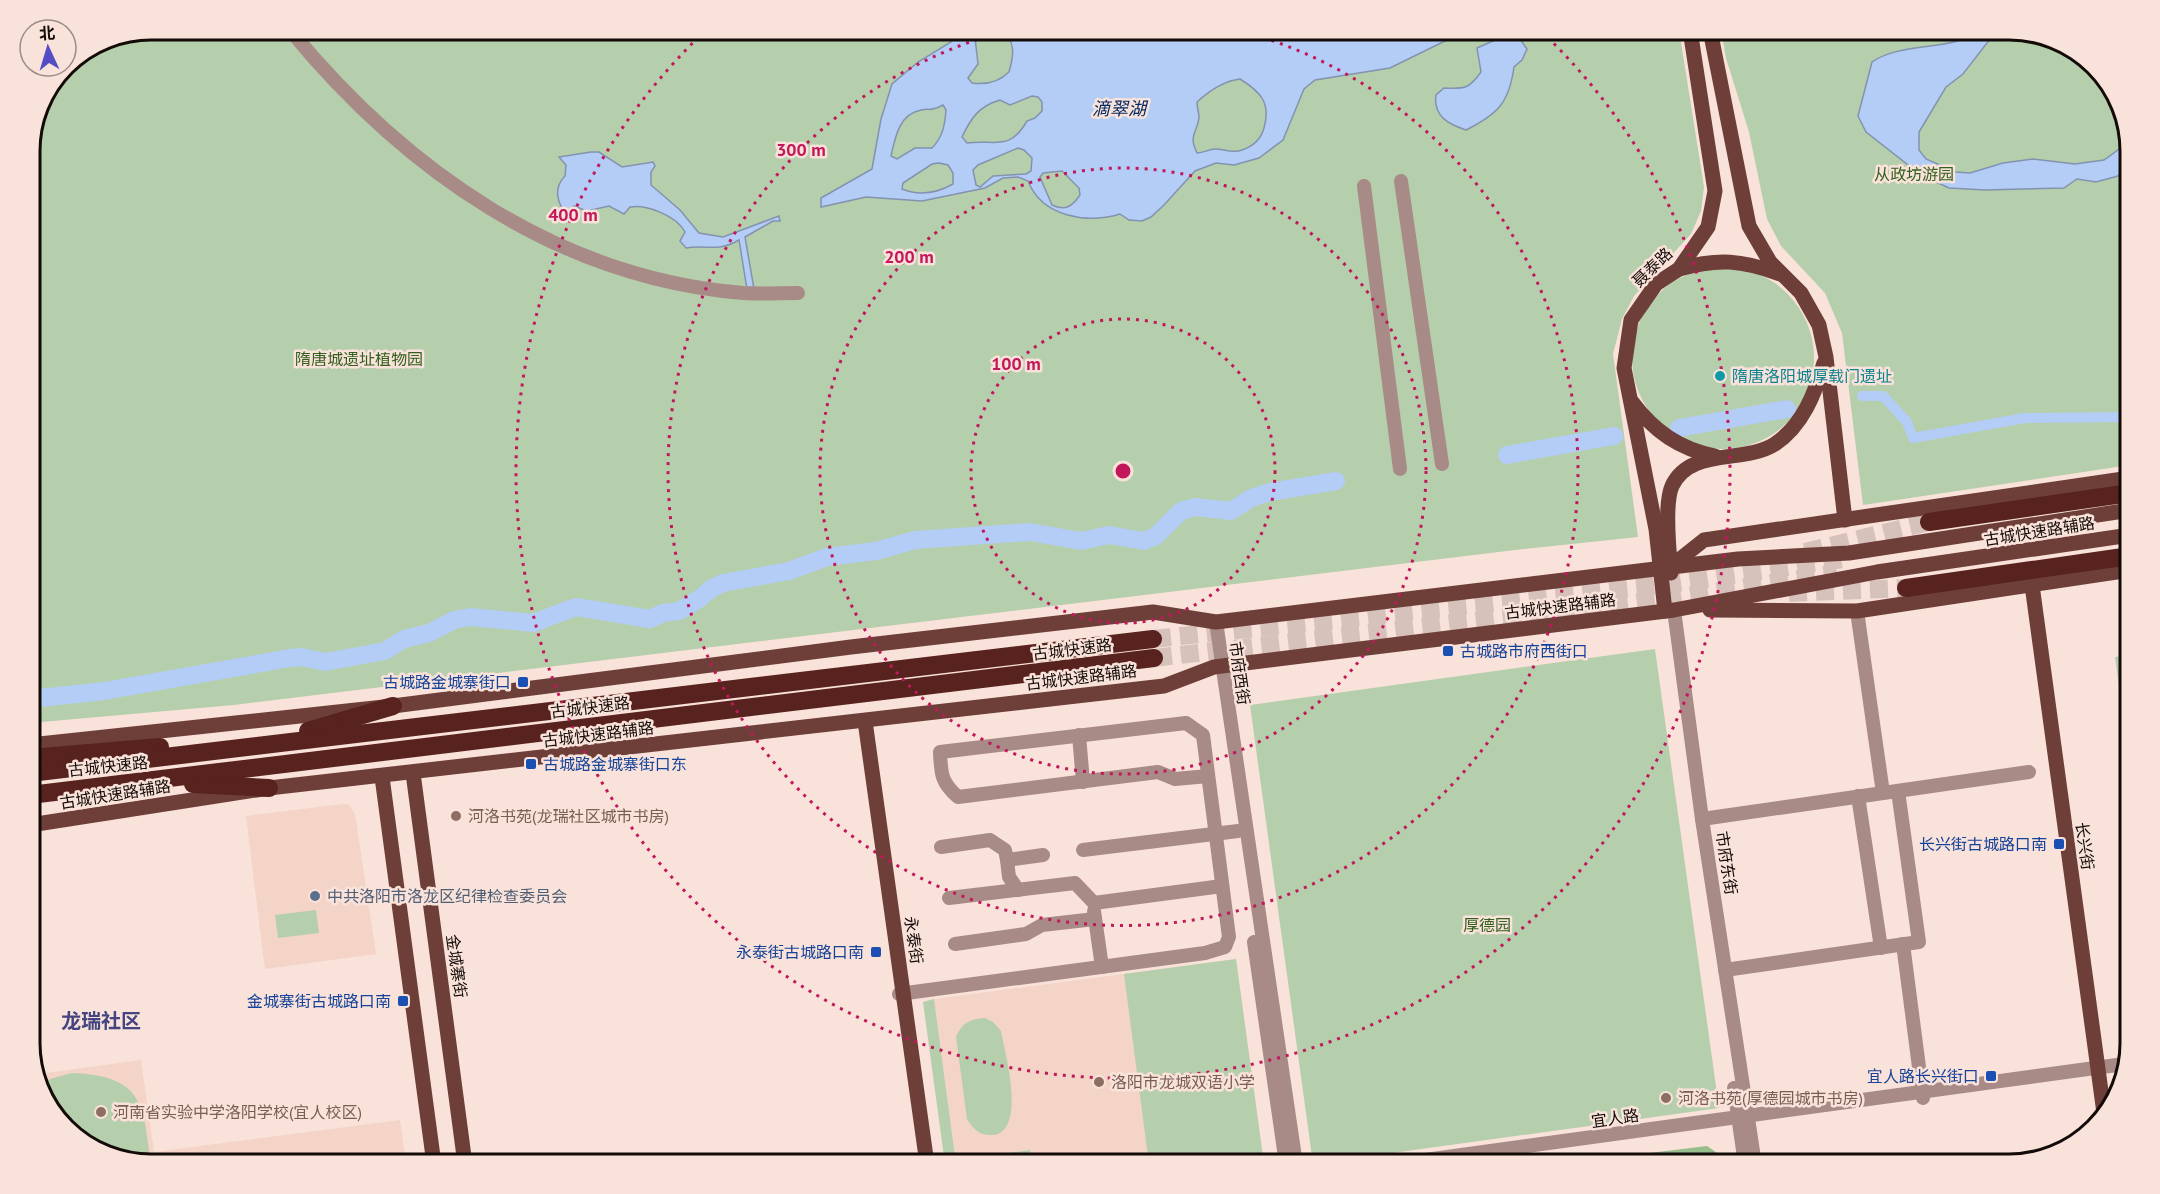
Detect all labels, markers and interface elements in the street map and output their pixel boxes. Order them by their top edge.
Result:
north arrow [18,18,78,78]
text: 北 [38,23,56,44]
water label: 滴翠湖 [1092,97,1149,120]
text: 300 m [776,138,826,161]
park label: 从政坊游园 [1874,164,1954,184]
text: 400 m [548,203,598,226]
street label: 聂泰路 [1628,243,1676,291]
text: 200 m [884,245,934,268]
park label: 隋唐城遗址植物园 [295,349,423,369]
text: 100 m [991,352,1041,375]
place label: 隋唐洛阳城厚载门遗址 [1732,366,1892,386]
marker: 隋唐洛阳城厚载门遗址 [1713,369,1727,383]
centre of rings [1113,461,1133,481]
street label: 古城快速路辅路 [1982,512,2096,550]
street label: 古城快速路辅路 [1503,589,1617,623]
street label: 古城快速路 [1031,634,1113,664]
street label: 市府西街 [1226,640,1254,706]
place label: 古城路市府西街口 [1460,641,1588,661]
marker: 古城路市府西街口 [1441,644,1455,658]
street label: 古城快速路辅路 [1024,660,1138,694]
place label: 古城路金城寨街口 [383,672,511,692]
marker: 古城路金城寨街口 [516,675,530,689]
street label: 古城快速路 [549,692,631,722]
street label: 古城快速路辅路 [541,717,655,751]
street label: 古城快速路 [67,752,149,780]
place label: 古城路金城寨街口东 [543,754,687,774]
marker: 古城路金城寨街口东 [524,757,538,771]
street label: 古城快速路辅路 [58,775,172,813]
place label: 河洛书苑(龙瑞社区城市书房) [468,806,669,826]
marker: 河洛书苑(龙瑞社区城市书房) [449,809,463,823]
street label: 长兴街 [2072,821,2098,871]
street label: 市府东街 [1712,830,1742,896]
place label: 长兴街古城路口南 [1919,834,2047,854]
marker: 长兴街古城路口南 [2052,837,2066,851]
place label: 中共洛阳市洛龙区纪律检查委员会 [327,886,567,906]
marker: 中共洛阳市洛龙区纪律检查委员会 [308,889,322,903]
street label: 永泰街 [901,915,927,965]
park label: 厚德园 [1463,915,1511,935]
street label: 金城寨街 [443,933,471,999]
place label: 永泰街古城路口南 [736,942,864,962]
marker: 永泰街古城路口南 [869,945,883,959]
place label: 金城寨街古城路口南 [247,991,391,1011]
marker: 金城寨街古城路口南 [396,994,410,1008]
district label: 龙瑞社区 [61,1008,141,1034]
place label: 宜人路长兴街口 [1867,1066,1979,1086]
marker: 宜人路长兴街口 [1984,1069,1998,1083]
place label: 洛阳市龙城双语小学 [1111,1072,1255,1092]
marker: 洛阳市龙城双语小学 [1092,1075,1106,1089]
place label: 河洛书苑(厚德园城市书房) [1678,1088,1863,1108]
marker: 河洛书苑(厚德园城市书房) [1659,1091,1673,1105]
place label: 河南省实验中学洛阳学校(宜人校区) [113,1102,362,1122]
marker: 河南省实验中学洛阳学校(宜人校区) [94,1105,108,1119]
street label: 宜人路 [1590,1105,1640,1131]

